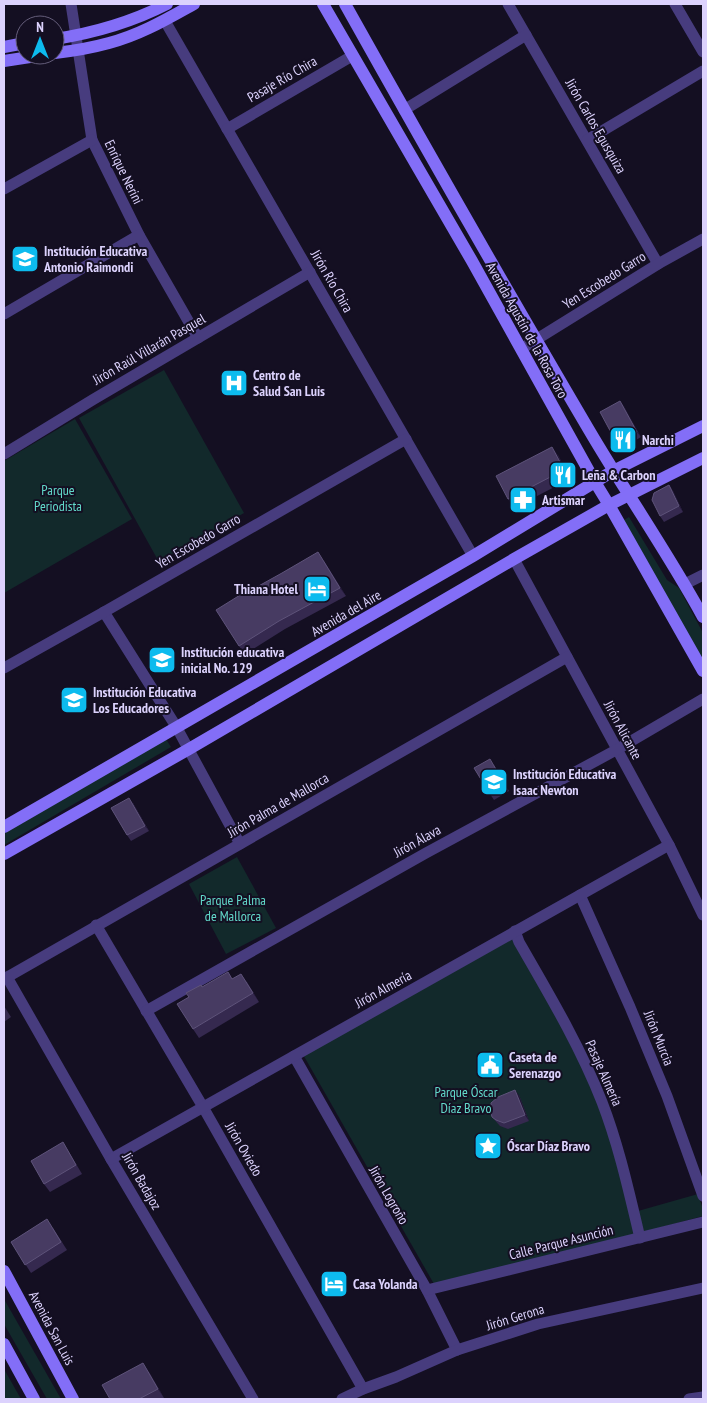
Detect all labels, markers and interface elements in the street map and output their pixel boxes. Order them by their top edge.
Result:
north arrow [15,15,65,65]
text: N [36,18,44,36]
street label: Pasaje Río Chira [244,52,320,106]
street label: Jirón Carlos Egusquiza [561,74,630,177]
street label: Enrique Nerini [101,137,147,207]
place label: Institución Educativa Antonio Raimondi [43,242,147,276]
school or university icon: Institución Educativa Antonio Raimondi [10,244,40,274]
street label: Jirón Río Chira [306,246,357,315]
street label: Yen Escobedo Garro [559,247,649,313]
street label: Avenida Agustín de la Rosa Toro [482,259,572,401]
street label: Jirón Raúl Villarán Pasquel [88,309,209,389]
place label: Centro de Salud San Luis [253,366,325,400]
hospital icon: Centro de Salud San Luis [219,368,249,398]
restaurant icon: Narchi [608,425,638,455]
place label: Narchi [642,431,674,449]
restaurant icon: Leña & Carbon [548,460,578,490]
place label: Leña & Carbon [582,466,656,484]
park label: Parque Periodista [34,481,82,515]
pharmacy icon: Artismar [508,485,538,515]
place label: Artismar [541,491,586,509]
street label: Yen Escobedo Garro [152,509,244,573]
hotel icon: Thiana Hotel [302,574,332,604]
place label: Thiana Hotel [234,580,299,598]
street label: Avenida del Aire [308,586,385,640]
place label: Institución educativa inicial No. 129 [181,643,284,677]
school or university icon: Institución educativa inicial No. 129 [147,645,177,675]
place label: Institución Educativa Los Educadores [93,683,196,717]
school or university icon: Institución Educativa Los Educadores [59,685,89,715]
street label: Jirón Alicante [600,697,646,763]
place label: Institución Educativa Isaac Newton [513,765,616,799]
school or university icon: Institución Educativa Isaac Newton [479,767,509,797]
street label: Jirón Palma de Mallorca [223,769,332,842]
street label: Jirón Álava [389,821,444,862]
park label: Parque Palma de Mallorca [200,891,266,925]
street label: Jirón Almería [351,966,415,1012]
street label: Jirón Murcia [639,1007,678,1068]
street label: Pasaje Almería [581,1037,627,1109]
place label: Caseta de Serenazgo [509,1048,561,1082]
public building icon: Caseta de Serenazgo [475,1050,505,1080]
park label: Parque Óscar Díaz Bravo [434,1083,498,1117]
street label: Jirón Oviedo [221,1118,267,1179]
place icon: Óscar Díaz Bravo [473,1131,503,1161]
place label: Óscar Díaz Bravo [507,1137,590,1155]
street label: Jirón Badajoz [118,1148,166,1213]
street label: Jirón Logroño [365,1162,413,1228]
street label: Calle Parque Asunción [507,1220,615,1264]
hotel icon: Casa Yolanda [319,1269,349,1299]
place label: Casa Yolanda [353,1275,418,1293]
street label: Avenida San Luis [25,1288,79,1368]
street label: Jirón Gerona [483,1300,546,1335]

